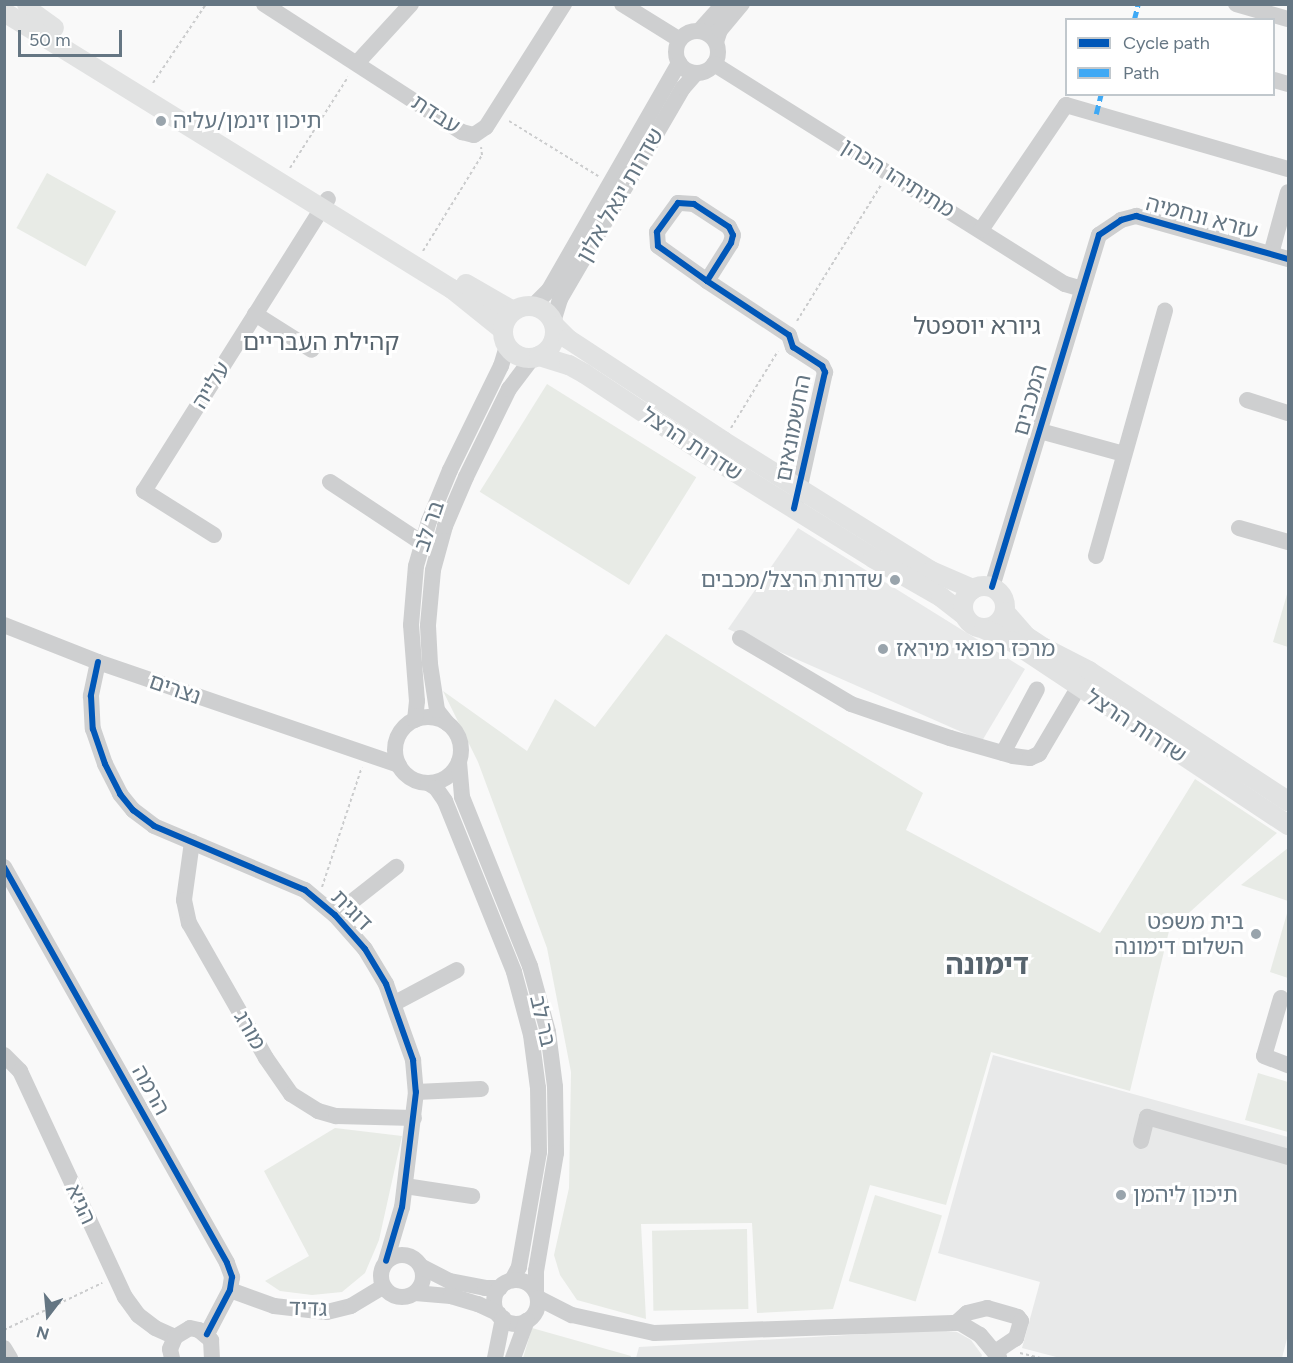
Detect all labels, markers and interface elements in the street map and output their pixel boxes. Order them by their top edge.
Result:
scale bar [21,18,124,56]
legend [1065,18,1275,96]
text: 50 m [29,29,71,51]
text: Cycle path [1123,32,1210,54]
text: Path [1123,62,1159,84]
street label: עבדת [407,89,465,139]
place label: תיכון זינמן/עליה [173,108,321,134]
marker: תיכון זינמן/עליה [154,114,168,128]
street label: שדרות יגאל אלון [571,123,669,267]
street label: מתיתיהו הכהן [837,133,959,223]
street label: עזרא ונחמיה [1143,189,1261,245]
district label: גיורא יוספטל [913,312,1041,340]
district label: קהילת העבריים [243,328,399,356]
street label: עלייה [186,356,236,414]
street label: המכבים [1007,361,1053,439]
street label: החשמונאים [770,372,816,484]
street label: שדרות הרצל [637,402,747,486]
street label: בר לב [408,497,450,555]
place label: שדרות הרצל/מכבים [701,567,883,593]
marker: שדרות הרצל/מכבים [888,573,902,587]
place label: מרכז רפואי מיראז [896,636,1055,662]
marker: מרכז רפואי מיראז [874,640,892,658]
street label: נצרים [146,668,204,710]
street label: שדרות הרצל [1081,684,1191,768]
street label: דוגית [326,884,378,936]
place label: בית משפט השלום דימונה [1114,908,1244,960]
marker: בית משפט השלום דימונה [1249,927,1263,941]
district label: דימונה [945,947,1029,981]
street label: בר לב [524,993,562,1049]
street label: מורג [228,1006,272,1054]
street label: הרמה [126,1060,176,1120]
street label: הגיא [60,1180,102,1228]
place label: תיכון ליהמן [1133,1182,1238,1208]
marker: תיכון ליהמן [1114,1188,1128,1202]
north arrow [18,1285,78,1345]
street label: גדיד [288,1294,328,1322]
text: N [34,1322,51,1344]

